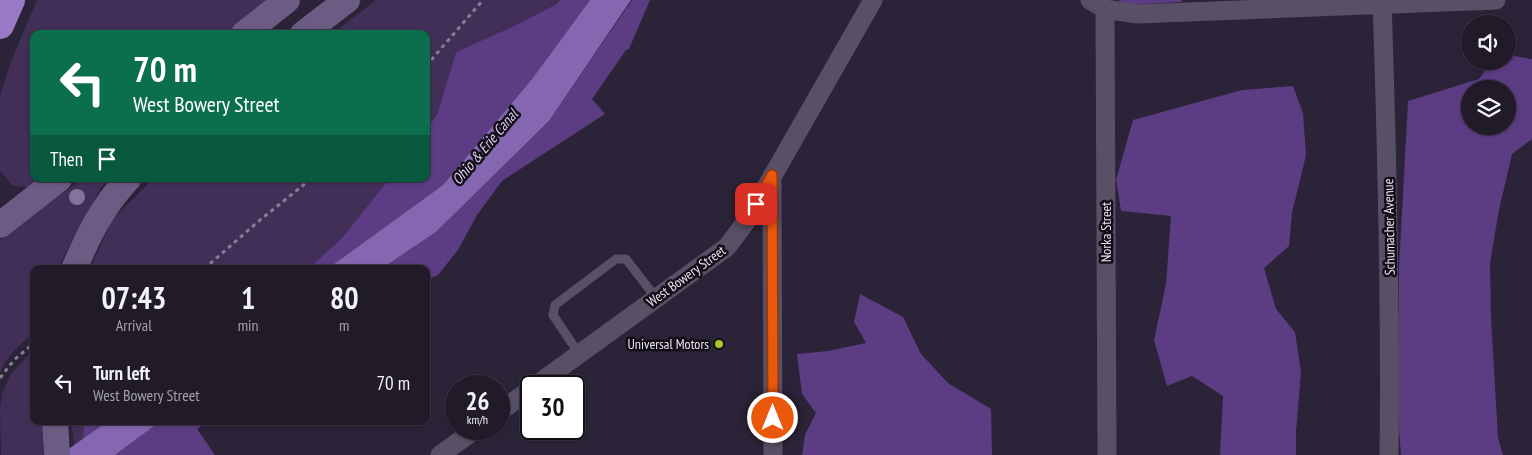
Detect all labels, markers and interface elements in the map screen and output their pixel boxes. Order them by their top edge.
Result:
map controls [1461,15,1516,135]
button: sound [1461,15,1516,70]
text: 70 m [133,46,197,92]
icon: left [50,50,115,115]
button: layers [1461,80,1516,135]
text: West Bowery Street [133,90,280,118]
water label: Ohio & Erie Canal [448,104,523,188]
icon: arrive [93,145,121,173]
text: Then [50,147,83,171]
street label: Schumacher Avenue [1379,178,1399,275]
pin [735,183,777,225]
icon: arrive [742,190,770,218]
street label: Norka Street [1097,202,1115,262]
street label: West Bowery Street [643,241,729,311]
text: 07:43 [101,278,166,317]
text: 1 [241,278,255,317]
text: 80 [330,278,359,317]
text: Arrival [116,315,152,335]
text: min [238,315,259,335]
text: m [339,315,349,335]
place label: Universal Motors [628,335,709,353]
marker: Universal Motors [713,338,725,350]
text: Turn left [93,361,150,385]
icon: left [50,369,78,397]
text: 70 m [377,371,410,395]
speed limit sign: 30 [520,375,585,440]
text: West Bowery Street [93,385,200,405]
text: 26 [466,385,489,417]
position arrow [746,391,798,443]
text: km/h [467,412,488,427]

